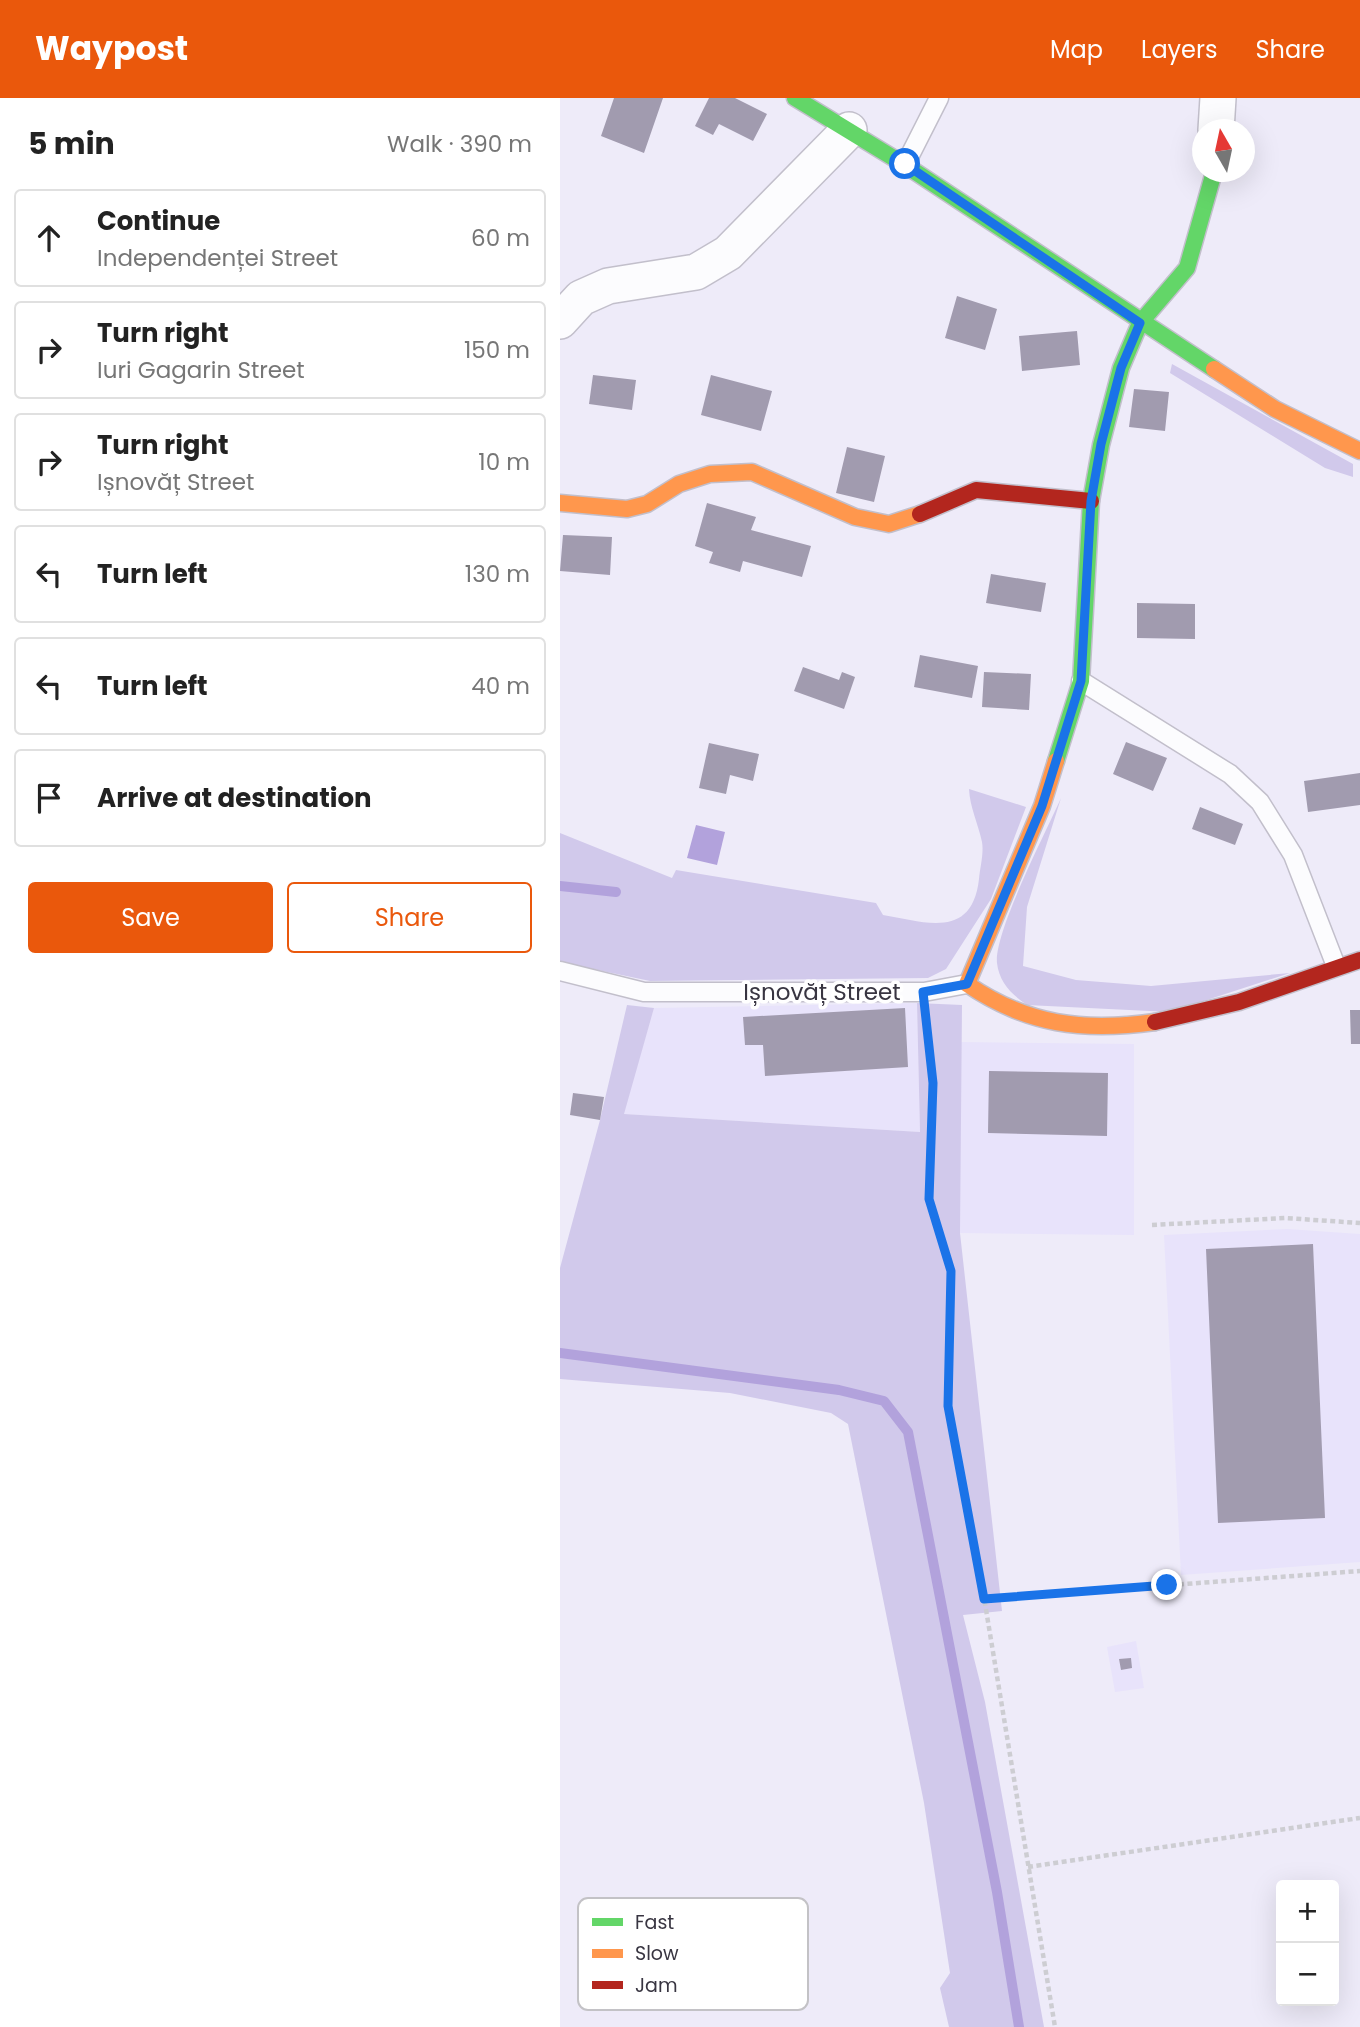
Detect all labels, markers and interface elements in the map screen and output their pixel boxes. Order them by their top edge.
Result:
text: Waypost [35,25,188,72]
text: Map [1050,33,1103,66]
text: Layers [1141,33,1217,66]
text: Share [1255,33,1325,66]
north arrow [1192,119,1255,182]
text: 5 min [28,122,115,165]
text: Walk · 390 m [387,128,532,160]
route start [889,148,920,179]
text: Continue [97,203,220,239]
icon: ahead [30,219,68,257]
text: 60 m [471,222,530,254]
text: Independenței Street [97,242,338,274]
text: Turn right [97,315,229,351]
icon: right [30,331,68,369]
text: 150 m [464,334,530,366]
text: Iuri Gagarin Street [97,354,305,386]
text: Turn right [97,427,229,463]
icon: right [30,443,68,481]
text: 10 m [478,446,530,478]
text: Ișnovăț Street [97,466,254,498]
icon: left [30,555,68,593]
text: Turn left [97,556,208,592]
text: 130 m [465,558,530,590]
icon: left [30,667,68,705]
text: Turn left [97,668,208,704]
text: 40 m [471,670,530,702]
icon: arrive [30,779,68,817]
text: Arrive at destination [97,780,372,816]
button: Save [28,882,273,953]
button: Share [287,882,532,953]
street label: Ișnovăț Street [743,976,901,1008]
route end [1151,1569,1182,1600]
map controls [1276,1880,1339,2006]
button: + [1276,1880,1339,1943]
legend [578,1898,808,2010]
text: Fast [635,1909,674,1936]
text: Slow [635,1940,679,1967]
button: − [1276,1943,1339,2006]
text: Jam [635,1972,677,1999]

